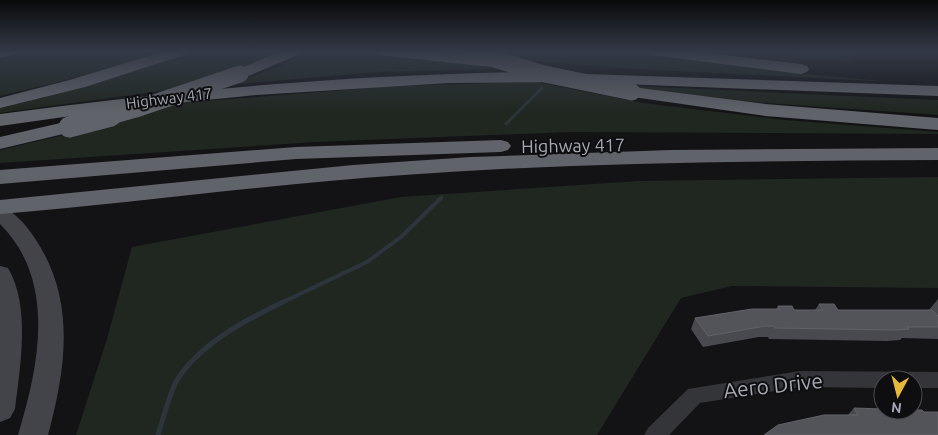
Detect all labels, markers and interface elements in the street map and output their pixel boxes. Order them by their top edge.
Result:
street label: Highway 417 [125,84,213,112]
street label: Highway 417 [521,134,625,156]
street label: Aero Drive [722,368,824,402]
north arrow [873,370,923,420]
text: N [890,399,903,416]

